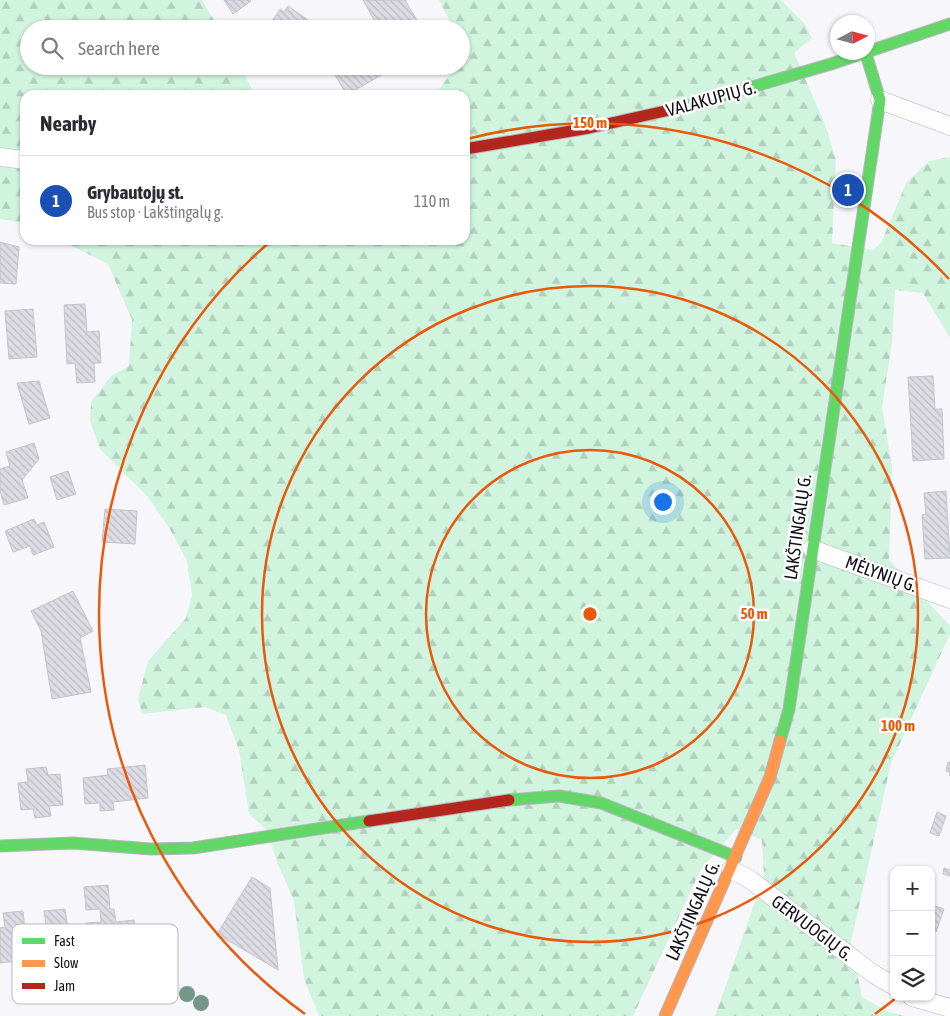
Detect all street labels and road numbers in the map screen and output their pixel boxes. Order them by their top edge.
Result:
street label: VALAKUPIŲ G. [664,77,758,121]
street label: LAKŠTINGALŲ G. [780,473,815,581]
street label: MĖLYNIŲ G. [843,551,920,596]
street label: LAKŠTINGALŲ G. [661,858,724,964]
street label: GERVUOGIŲ G. [768,890,857,965]

